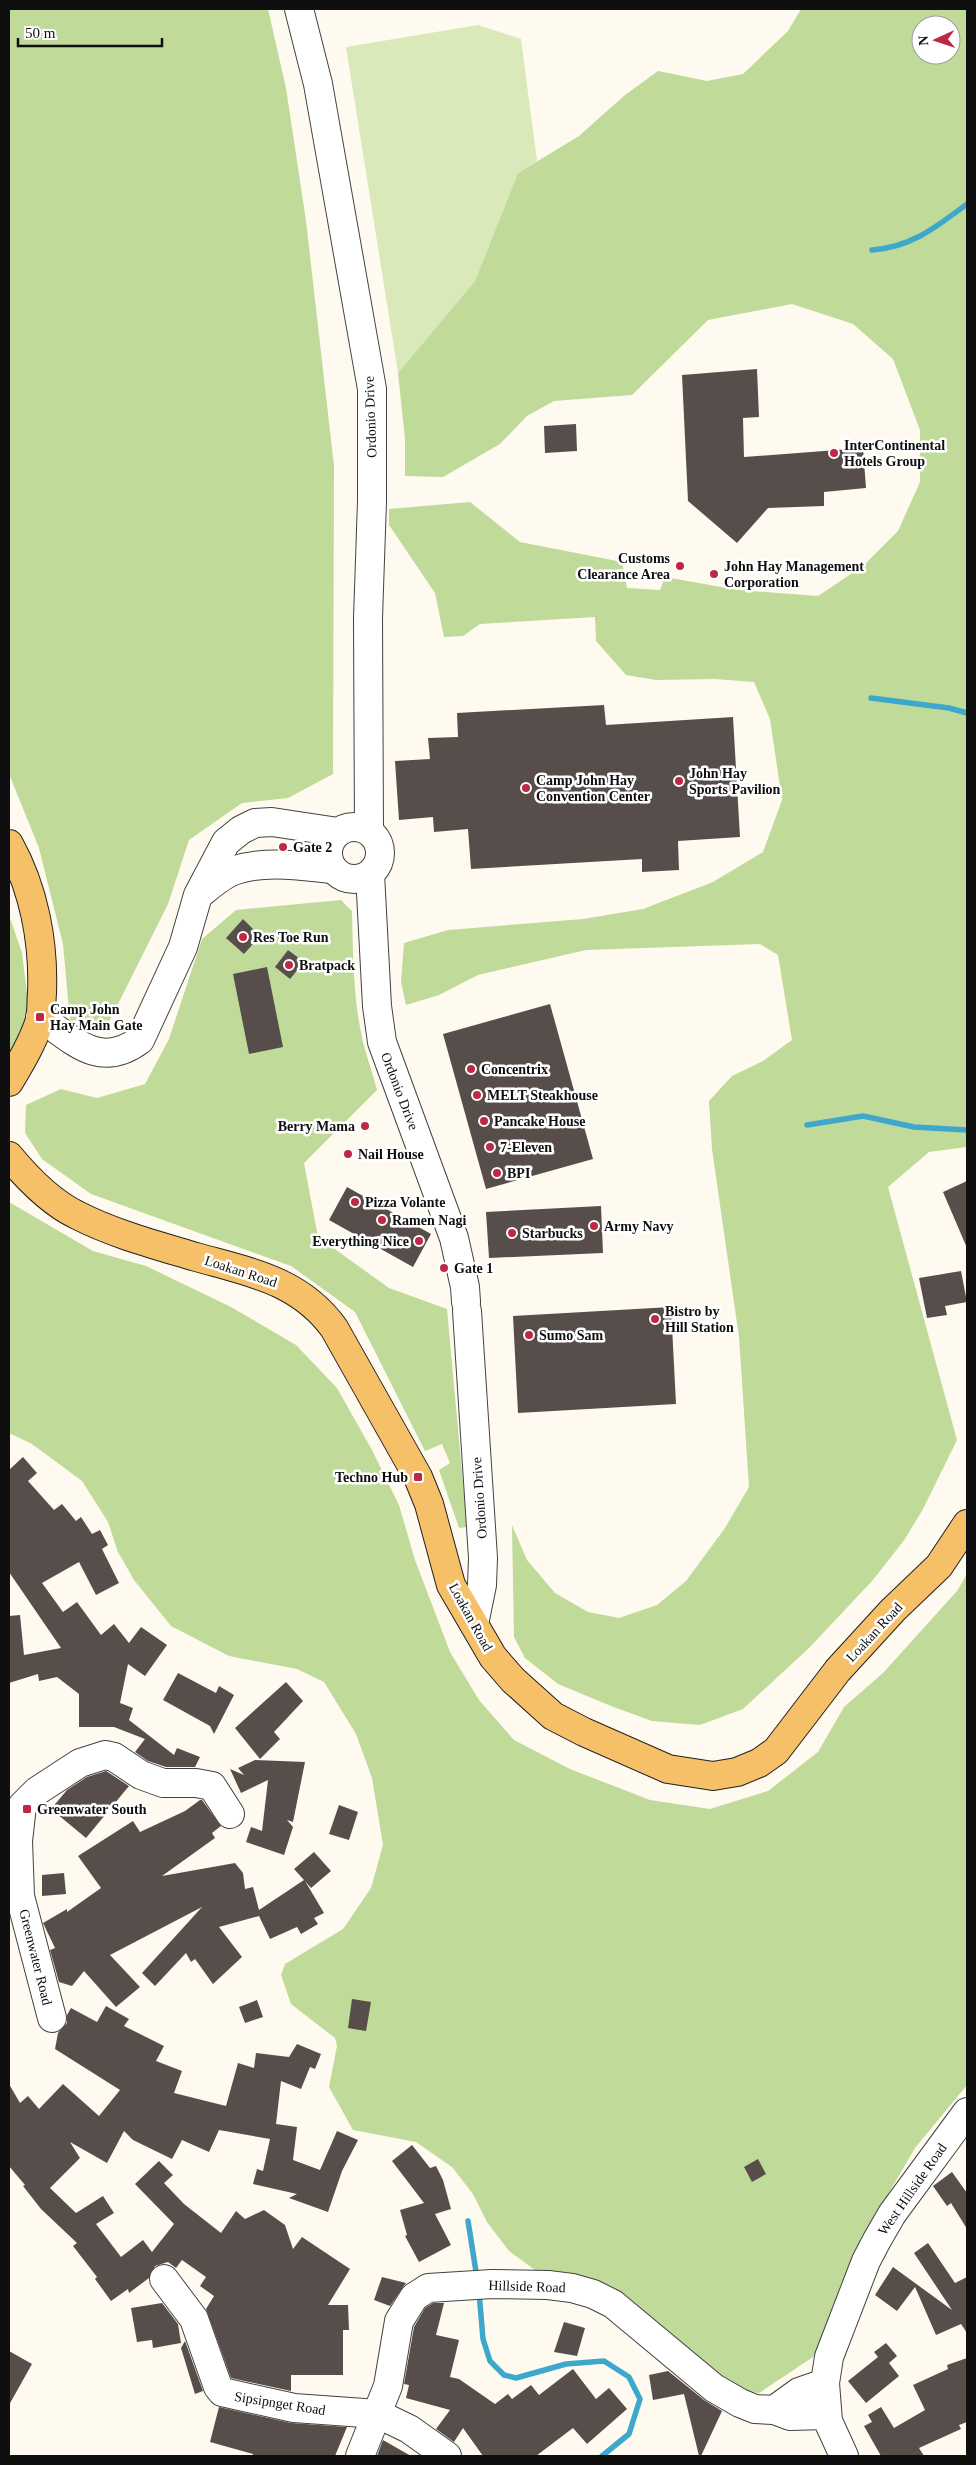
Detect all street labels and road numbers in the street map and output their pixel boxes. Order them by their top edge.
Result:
street label: Ordonio Drive [362,376,379,458]
street label: Ordonio Drive [378,1050,421,1132]
street label: Loakan Road [203,1253,279,1290]
street label: Ordonio Drive [469,1457,490,1539]
street label: Loakan Road [446,1581,495,1654]
street label: Loakan Road [843,1600,905,1665]
street label: Greenwater Road [16,1908,55,2007]
street label: West Hillside Road [875,2141,950,2238]
street label: Hillside Road [488,2278,566,2295]
street label: Sipsipnget Road [233,2389,327,2418]

